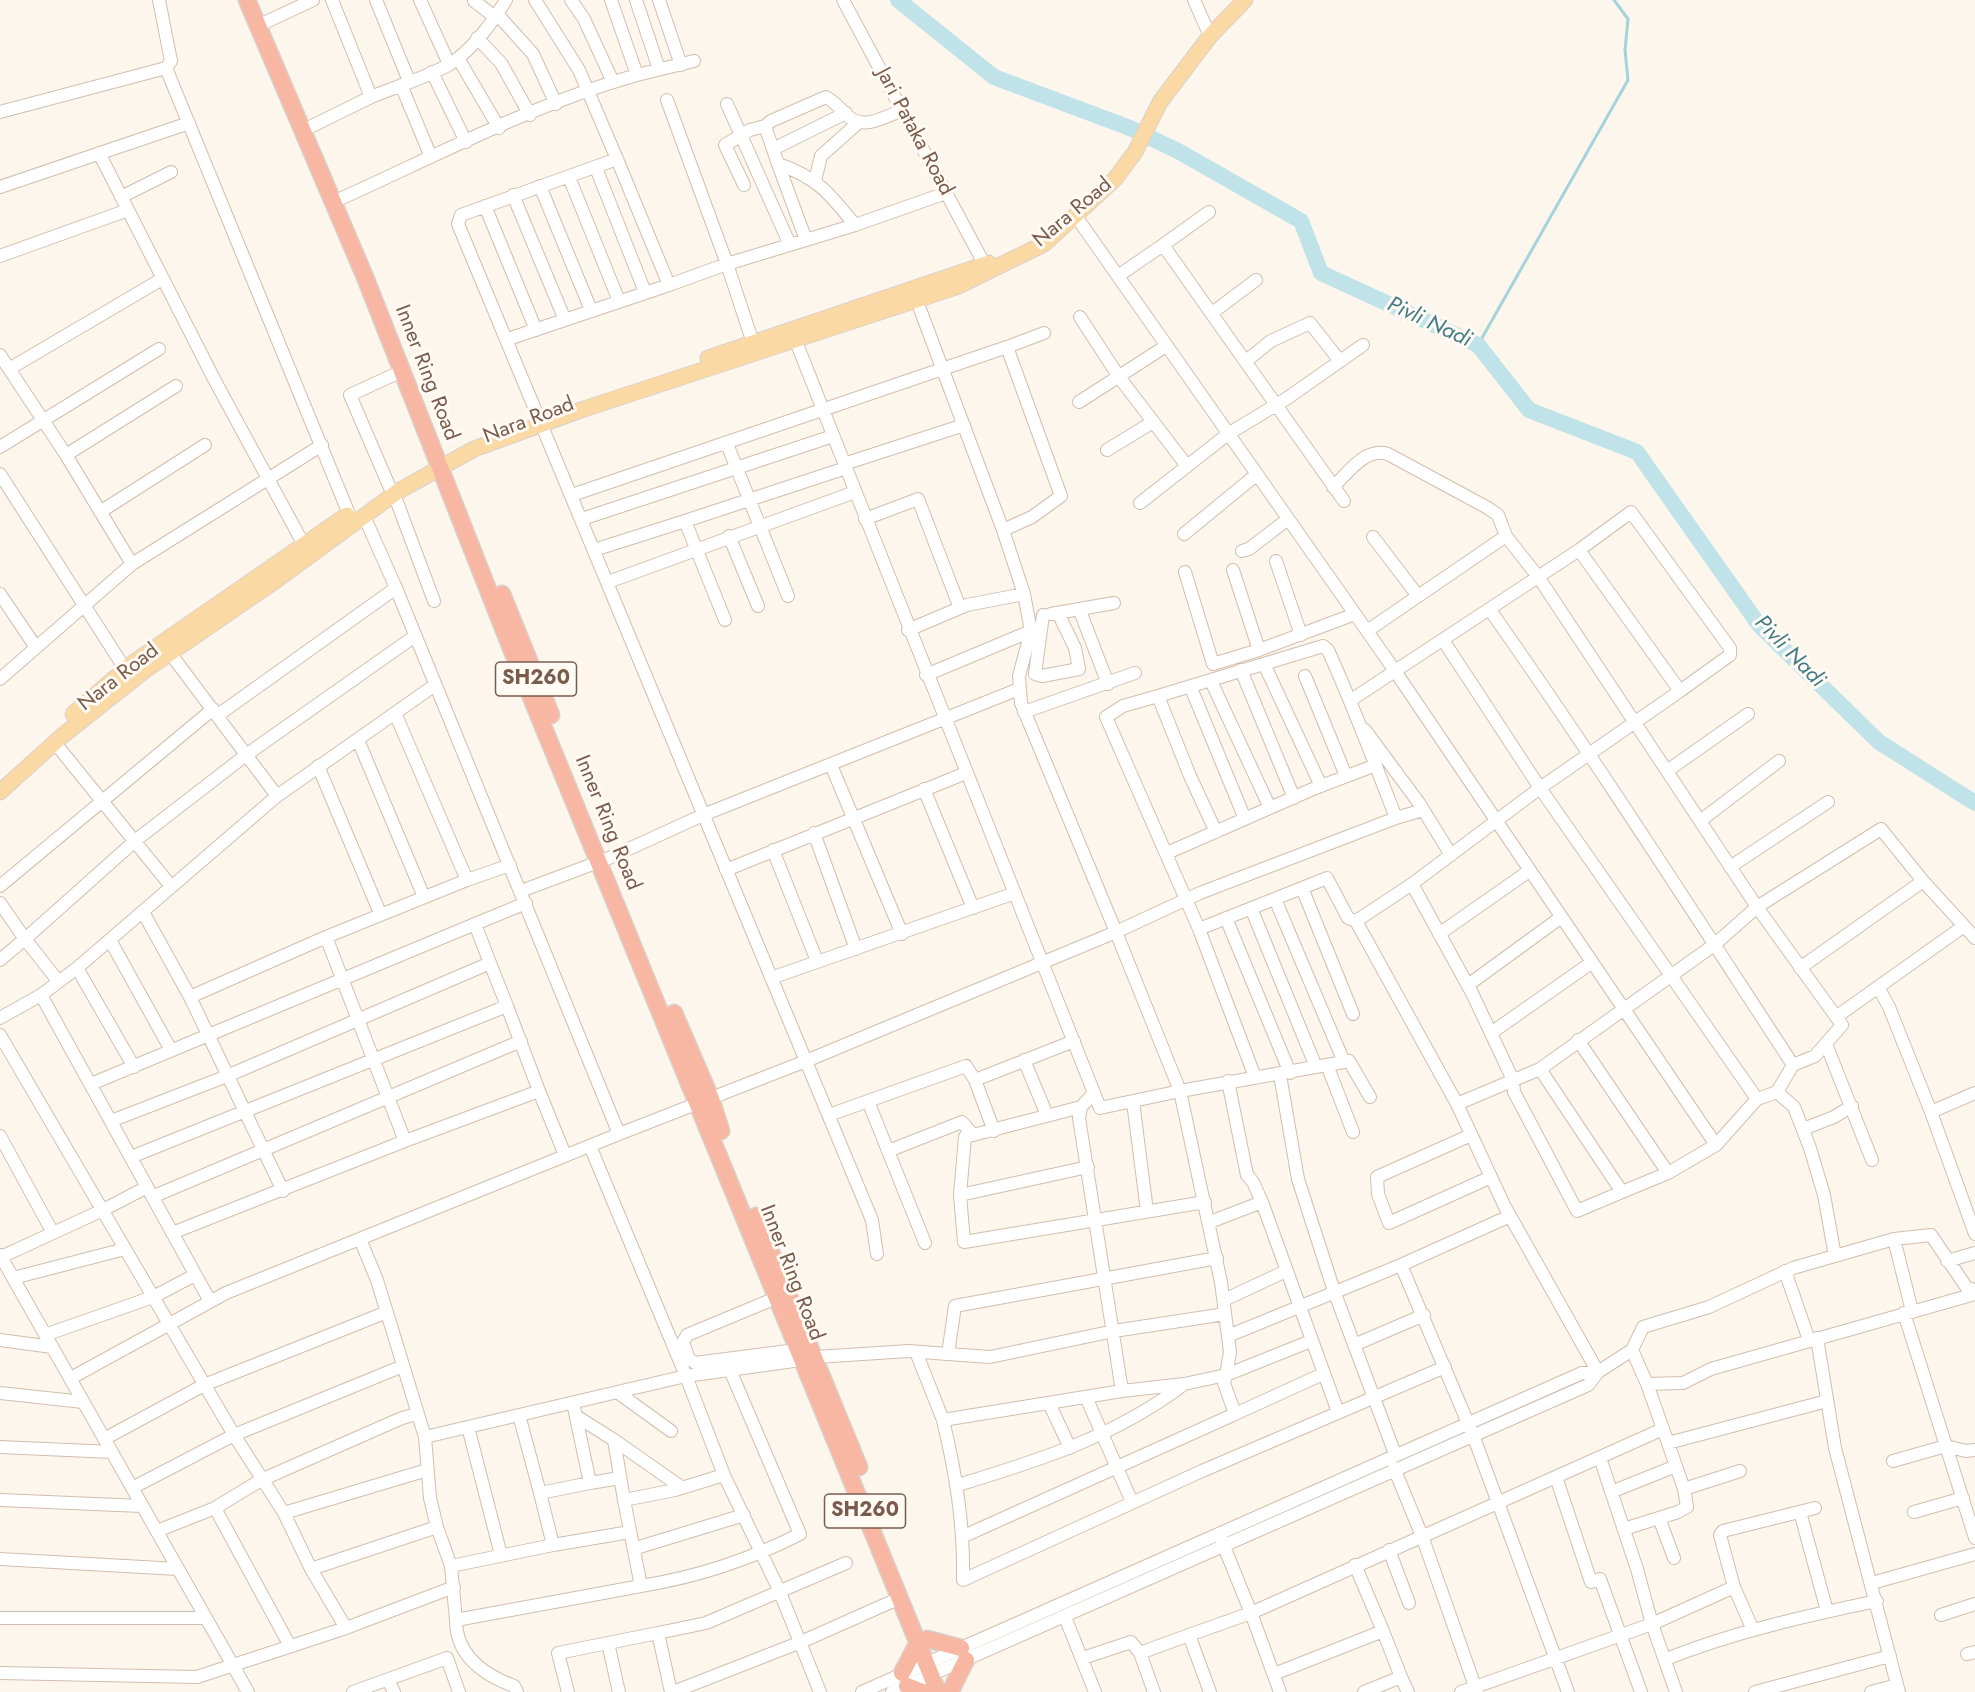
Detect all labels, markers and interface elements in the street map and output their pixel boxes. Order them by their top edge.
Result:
street label: Jari Pataka Road [870,64,958,200]
street label: Nara Road [1028,173,1118,253]
water label: Pivli Nadi [1383,292,1475,354]
street label: Inner Ring Road [389,302,463,444]
street label: Nara Road [480,392,578,450]
water label: Pivli Nadi [1748,610,1830,694]
street label: Nara Road [74,639,164,717]
road number: SH260 [496,662,576,696]
street label: Inner Ring Road [568,752,646,894]
street label: Inner Ring Road [754,1202,828,1344]
road number: SH260 [824,1494,906,1528]

